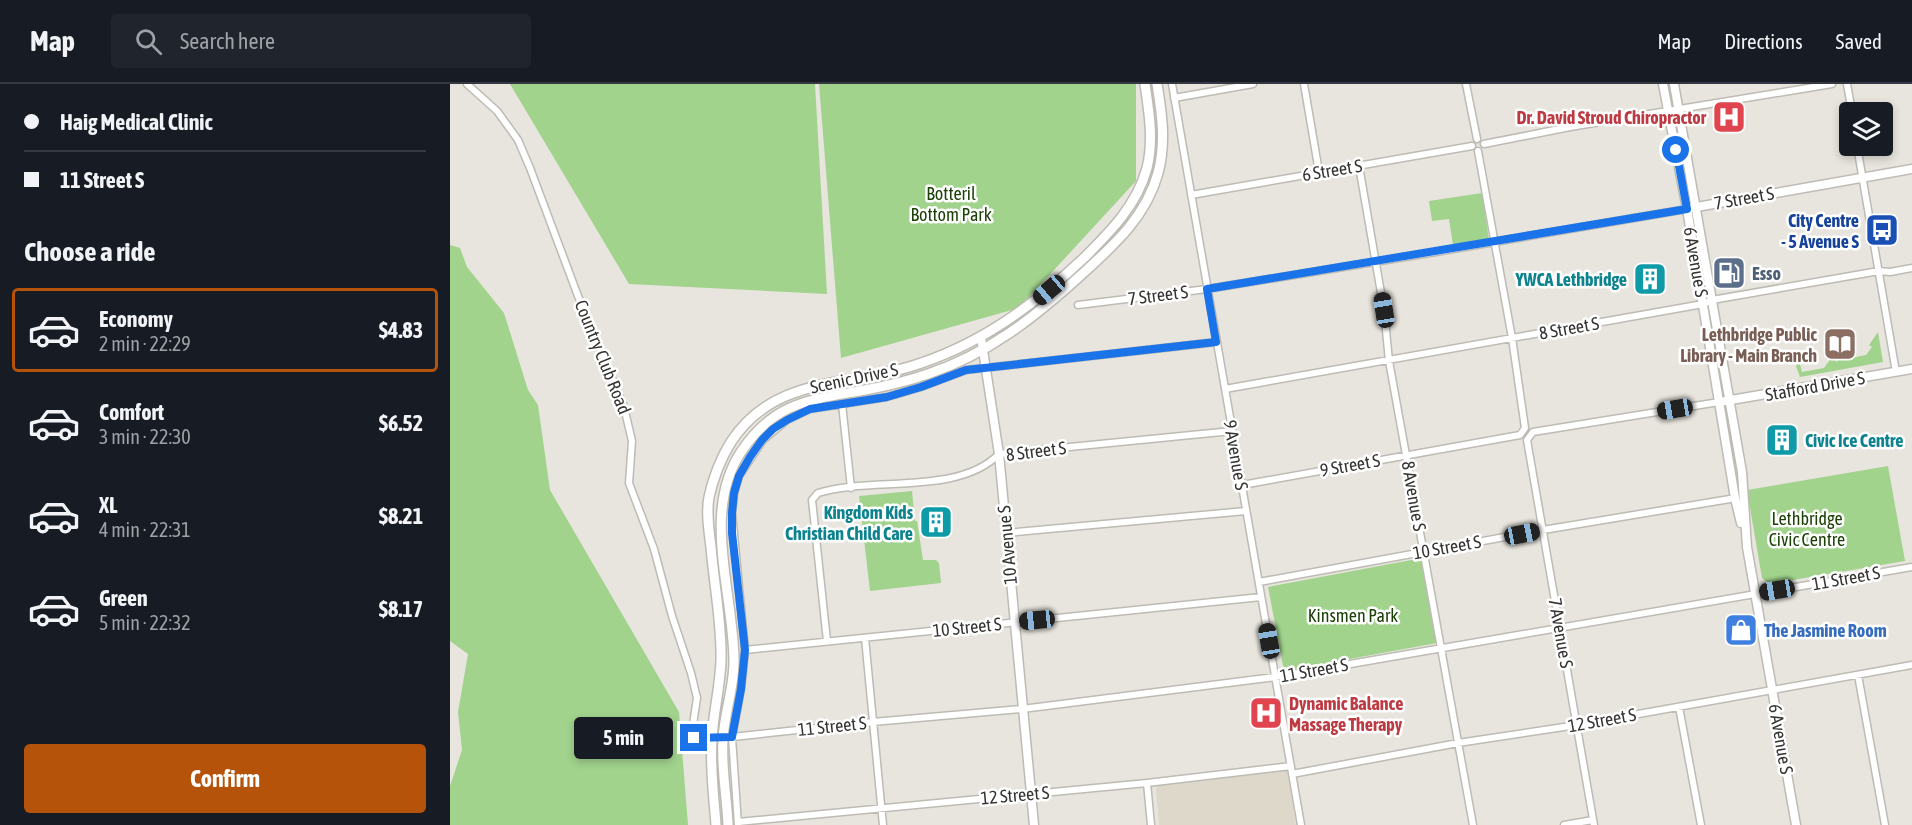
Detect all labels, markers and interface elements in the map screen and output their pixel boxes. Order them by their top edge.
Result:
search box [111,14,531,68]
text: Map [30,25,75,57]
icon: search [132,25,165,58]
text: Search here [180,28,275,54]
text: Map [1657,29,1691,53]
text: Directions [1724,29,1803,53]
text: Saved [1836,29,1882,53]
hospital icon: Dr. David Stroud Chiropractor [1711,99,1747,135]
map controls [1839,102,1893,156]
button: layers [1839,102,1893,156]
place label: Dr. David Stroud Chiropractor [1516,107,1707,128]
text: Haig Medical Clinic [60,109,213,135]
route start [1662,136,1689,163]
street label: 6 Street S [1301,155,1364,185]
text: 11 Street S [60,167,144,193]
street label: 7 Street S [1712,182,1776,214]
park label: Botteril Bottom Park [910,183,992,225]
place label: City Centre - 5 Avenue S [1781,210,1859,252]
bus stop icon: City Centre - 5 Avenue S [1864,212,1900,248]
street label: 6 Avenue S [1680,225,1713,299]
text: Choose a ride [24,236,156,267]
fuel station icon: Esso [1711,255,1747,291]
building icon: YWCA Lethbridge [1632,261,1668,297]
place label: Esso [1752,263,1781,284]
place label: YWCA Lethbridge [1515,269,1627,290]
car [1029,272,1069,308]
street label: 7 Street S [1127,281,1190,309]
car [1372,291,1396,329]
street label: Country Club Road [571,297,635,417]
icon: car [27,303,81,357]
text: Economy [99,306,173,332]
street label: 8 Street S [1537,312,1601,344]
text: $4.83 [379,317,423,343]
place label: Lethbridge Public Library - Main Branch [1680,324,1817,366]
library icon: Lethbridge Public Library - Main Branch [1822,326,1858,362]
text: 2 min · 22:29 [99,332,191,355]
street label: Scenic Drive S [808,358,900,398]
street label: Stafford Drive S [1764,367,1867,405]
icon: car [27,396,81,450]
car [1656,397,1694,421]
text: Comfort [99,399,164,425]
text: $6.52 [379,410,423,436]
street label: 9 Avenue S [1220,418,1253,492]
building icon: Civic Ice Centre [1764,422,1800,458]
text: 3 min · 22:30 [99,425,191,448]
place label: Civic Ice Centre [1805,430,1903,451]
street label: 8 Street S [1005,437,1068,465]
street label: 9 Street S [1318,449,1382,481]
street label: 8 Avenue S [1398,459,1431,533]
icon: car [27,489,81,543]
text: XL [99,492,117,518]
place label: Kingdom Kids Christian Child Care [785,502,914,544]
text: $8.21 [379,503,423,529]
building icon: Kingdom Kids Christian Child Care [918,504,954,540]
street label: 10 Avenue S [993,504,1021,585]
park label: Lethbridge Civic Centre [1769,508,1845,550]
text: 4 min · 22:31 [99,518,191,541]
car [1503,522,1541,546]
street label: 10 Street S [1411,531,1483,563]
street label: 11 Street S [1810,562,1882,594]
car [1758,578,1796,602]
icon: car [27,582,81,636]
text: Green [99,585,148,611]
text: $8.17 [379,596,423,622]
street label: 7 Avenue S [1545,596,1578,670]
park label: Kinsmen Park [1308,605,1398,626]
car [1018,609,1056,631]
text: 5 min · 22:32 [99,611,191,634]
shop icon: The Jasmine Room [1723,612,1759,648]
street label: 10 Street S [932,613,1003,641]
place label: The Jasmine Room [1764,620,1887,641]
car [1257,622,1281,660]
street label: 11 Street S [1278,654,1350,686]
place label: Dynamic Balance Massage Therapy [1289,693,1403,735]
hospital icon: Dynamic Balance Massage Therapy [1248,695,1284,731]
street label: 6 Avenue S [1765,702,1798,776]
street label: 12 Street S [1566,704,1638,736]
street label: 11 Street S [797,712,868,740]
callout: 5 min [574,717,673,759]
route end [680,724,707,751]
text: 5 min [603,726,644,749]
button: Confirm [24,744,426,813]
street label: 12 Street S [980,781,1051,808]

